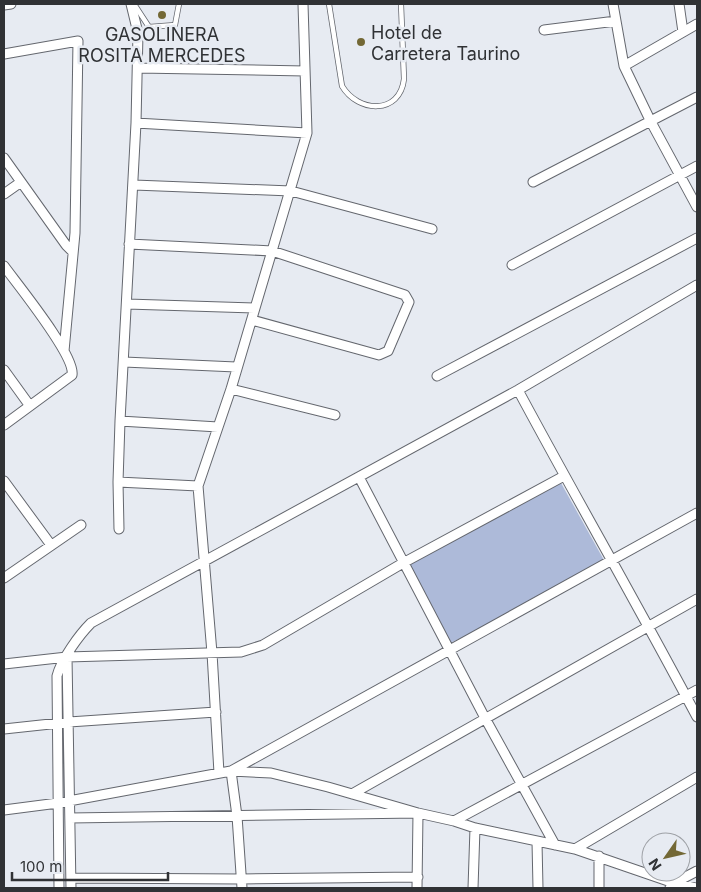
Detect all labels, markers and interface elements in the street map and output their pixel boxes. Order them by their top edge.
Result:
marker: GASOLINERA ROSITA MERCEDES [156,9,168,21]
place label: Hotel de Carretera Taurino [371,22,520,64]
place label: GASOLINERA ROSITA MERCEDES [78,24,246,66]
marker: Hotel de Carretera Taurino [355,36,367,48]
north arrow [641,832,691,882]
scale bar [12,850,169,882]
text: N [645,855,665,874]
text: 100 m [20,857,62,876]

